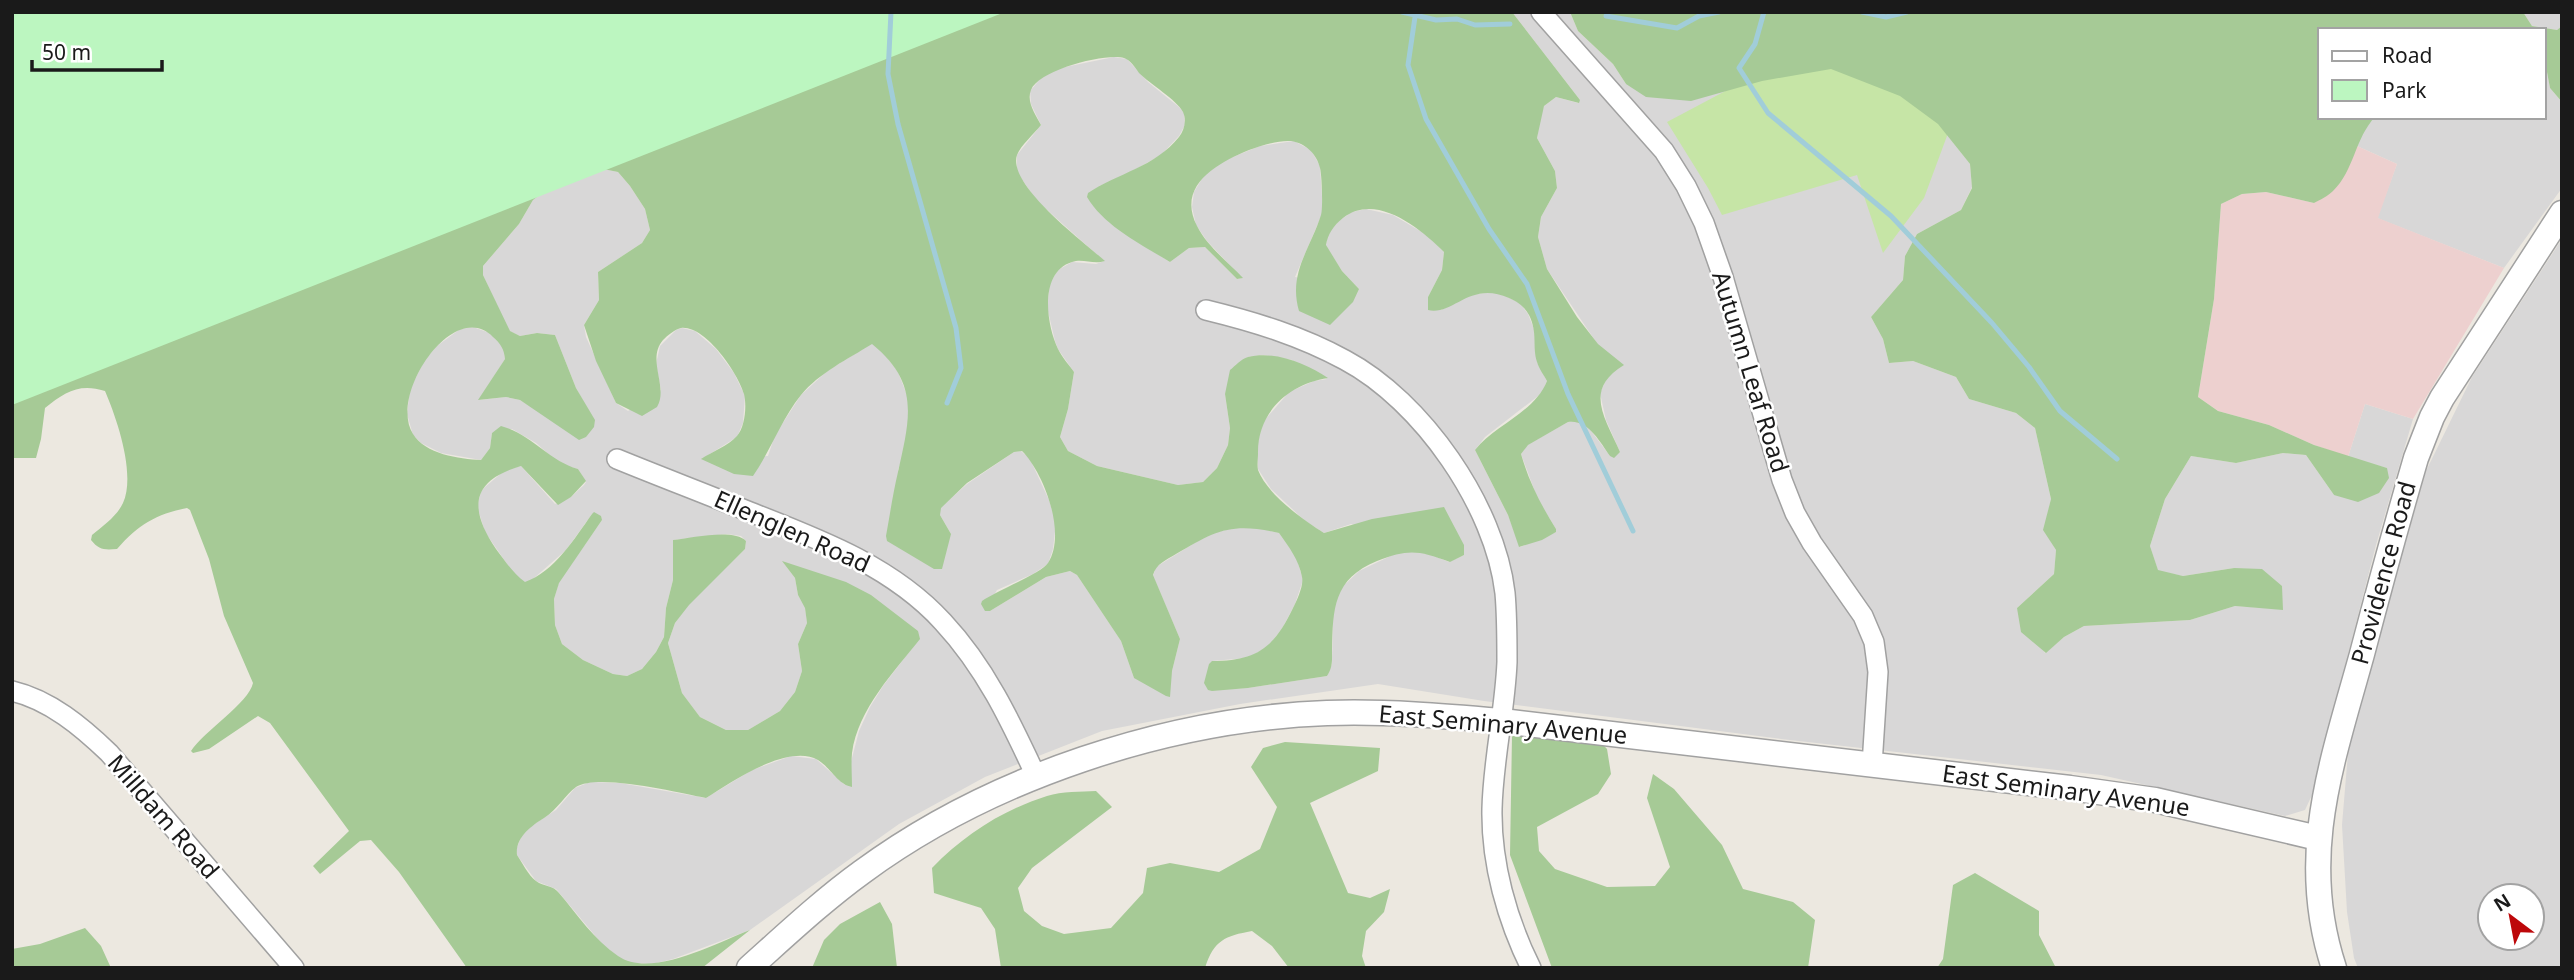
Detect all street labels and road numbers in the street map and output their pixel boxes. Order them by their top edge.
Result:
street label: Autumn Leaf Road [1705,267,1798,476]
street label: Providence Road [2342,477,2423,668]
street label: Ellenglen Road [709,482,876,580]
street label: East Seminary Avenue [1377,696,1629,751]
street label: Milldam Road [101,747,227,885]
street label: East Seminary Avenue [1940,756,2192,823]

